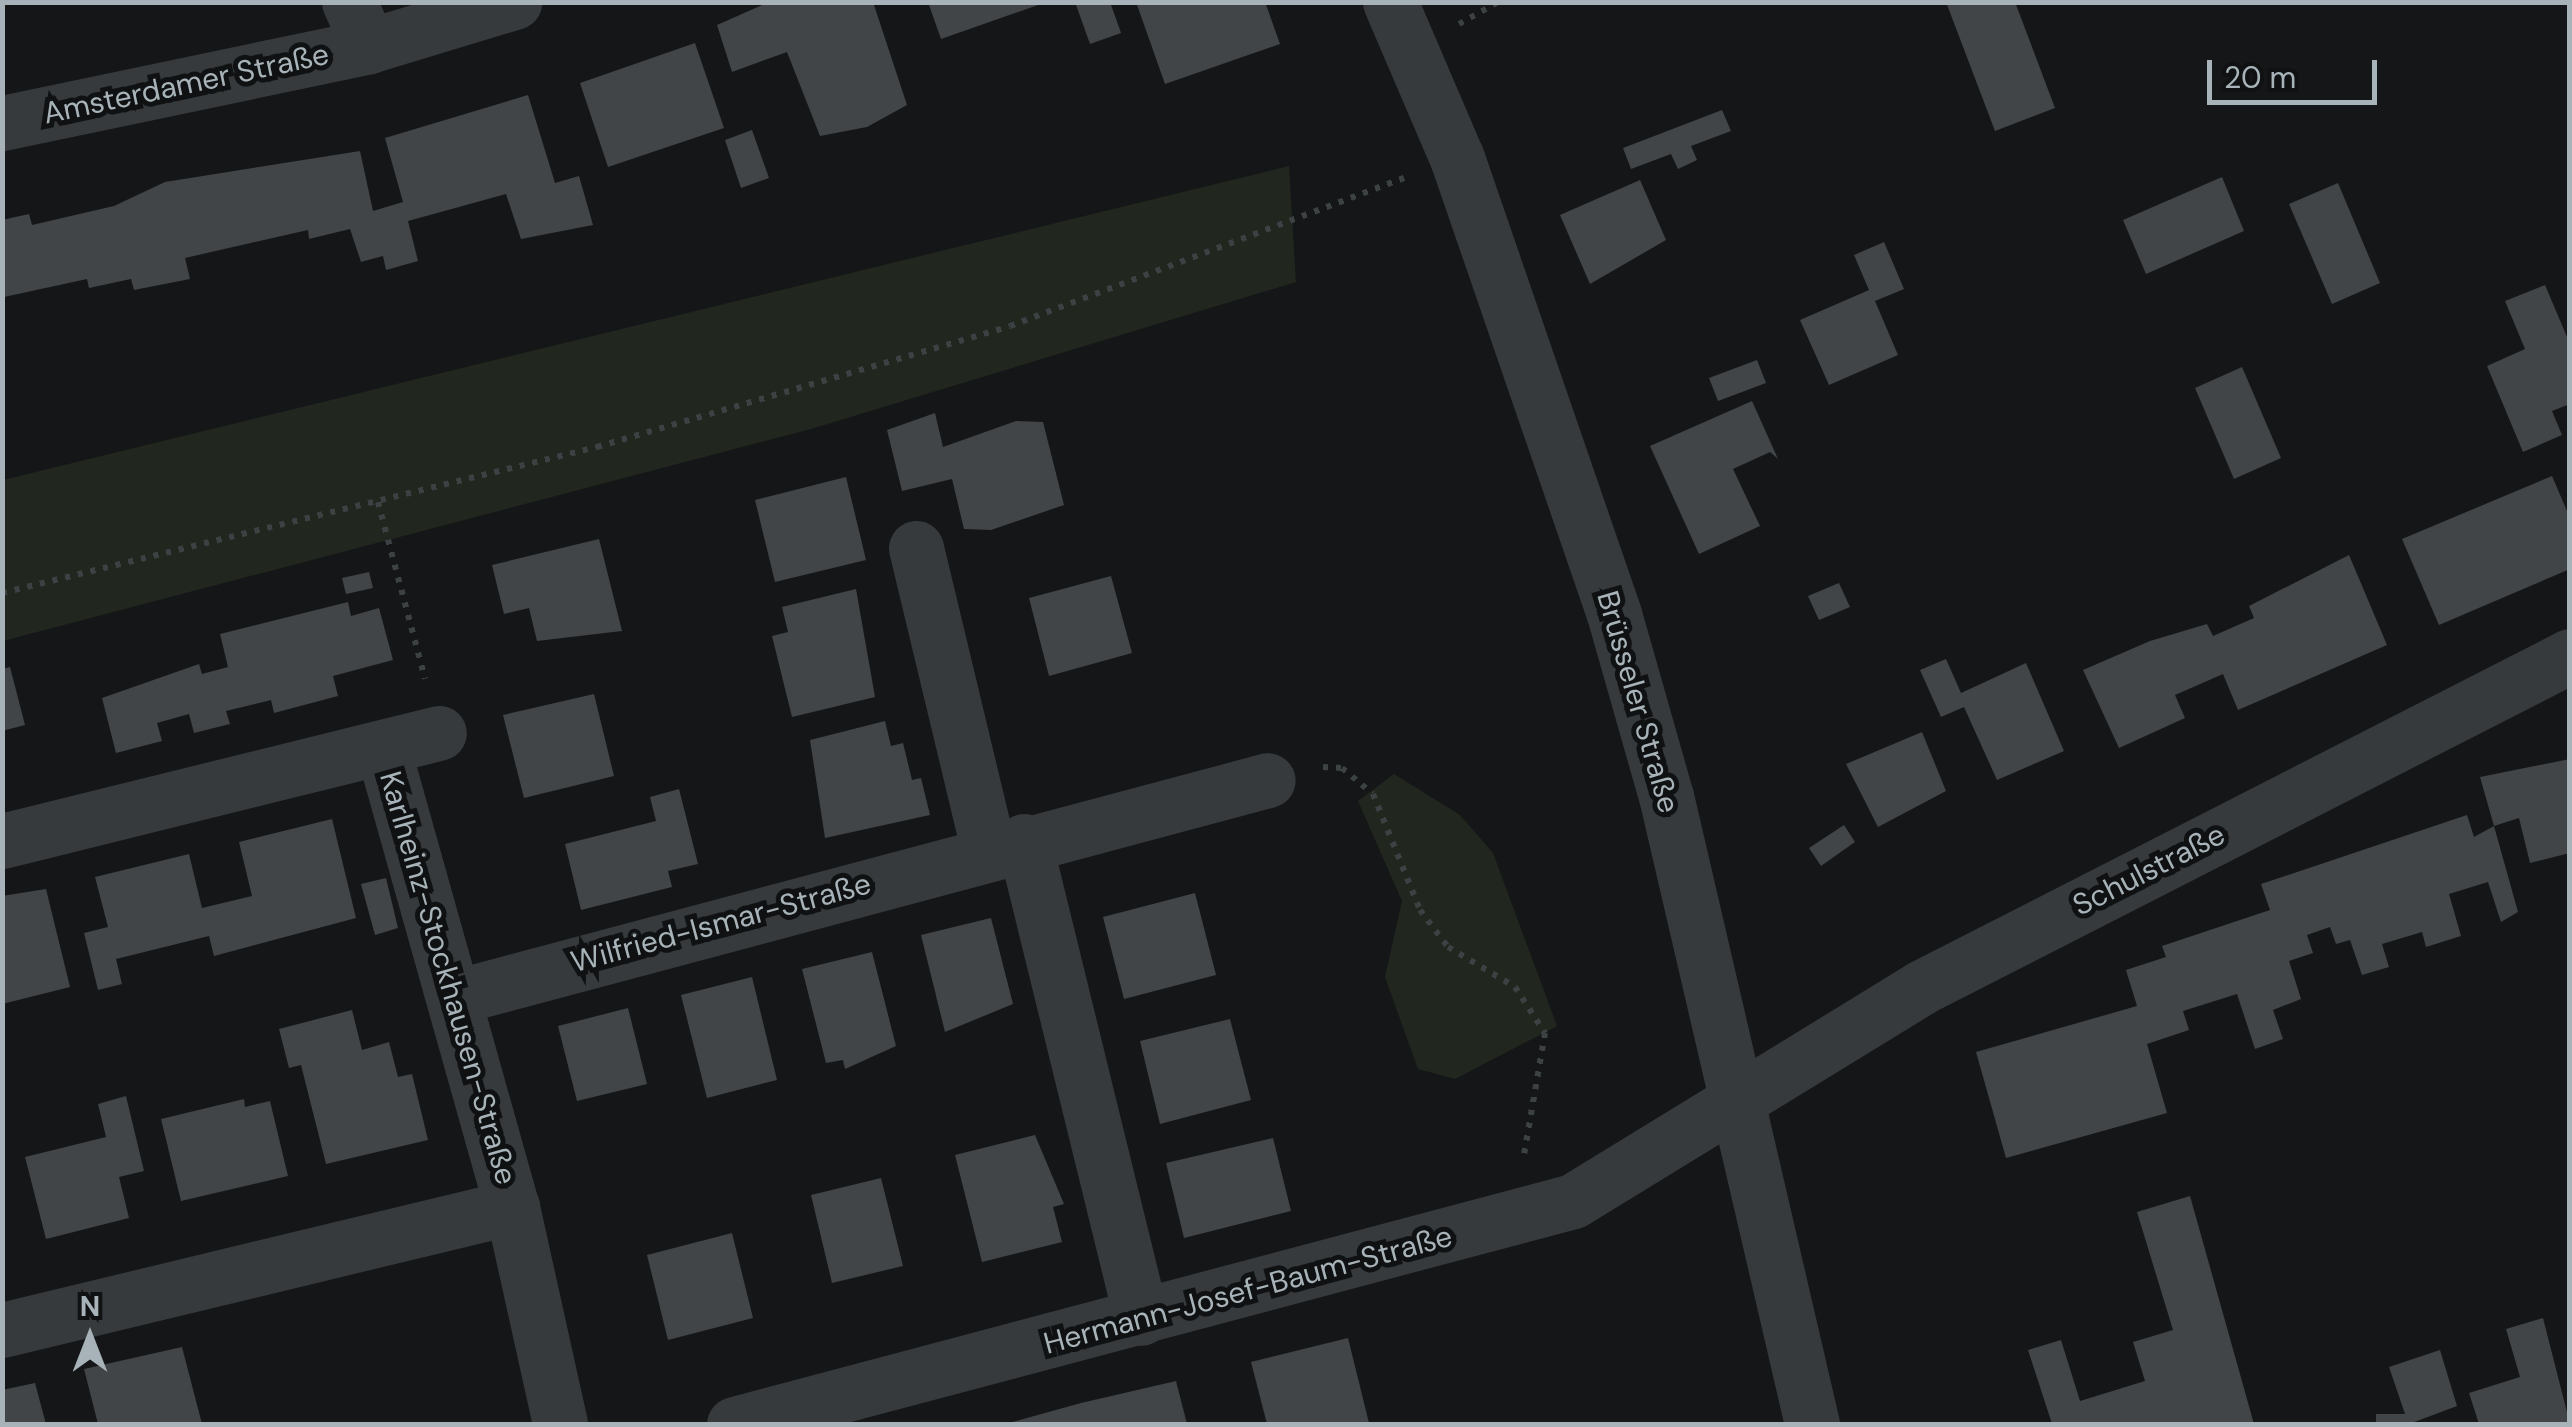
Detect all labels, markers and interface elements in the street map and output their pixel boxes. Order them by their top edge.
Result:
street label: Amsterdamer Straße [40,36,332,132]
scale bar [2212,40,2382,102]
text: 20 m [2224,58,2296,97]
street label: Brüsseler Straße [1589,587,1687,817]
street label: Karlheinz-Stockhausen-Straße [372,767,524,1189]
street label: Schulstraße [2067,816,2231,924]
street label: Wilfried-Ismar-Straße [567,866,875,980]
street label: Hermann-Josef-Baum-Straße [1040,1218,1456,1362]
north arrow [40,1287,140,1387]
text: N [80,1288,100,1325]

